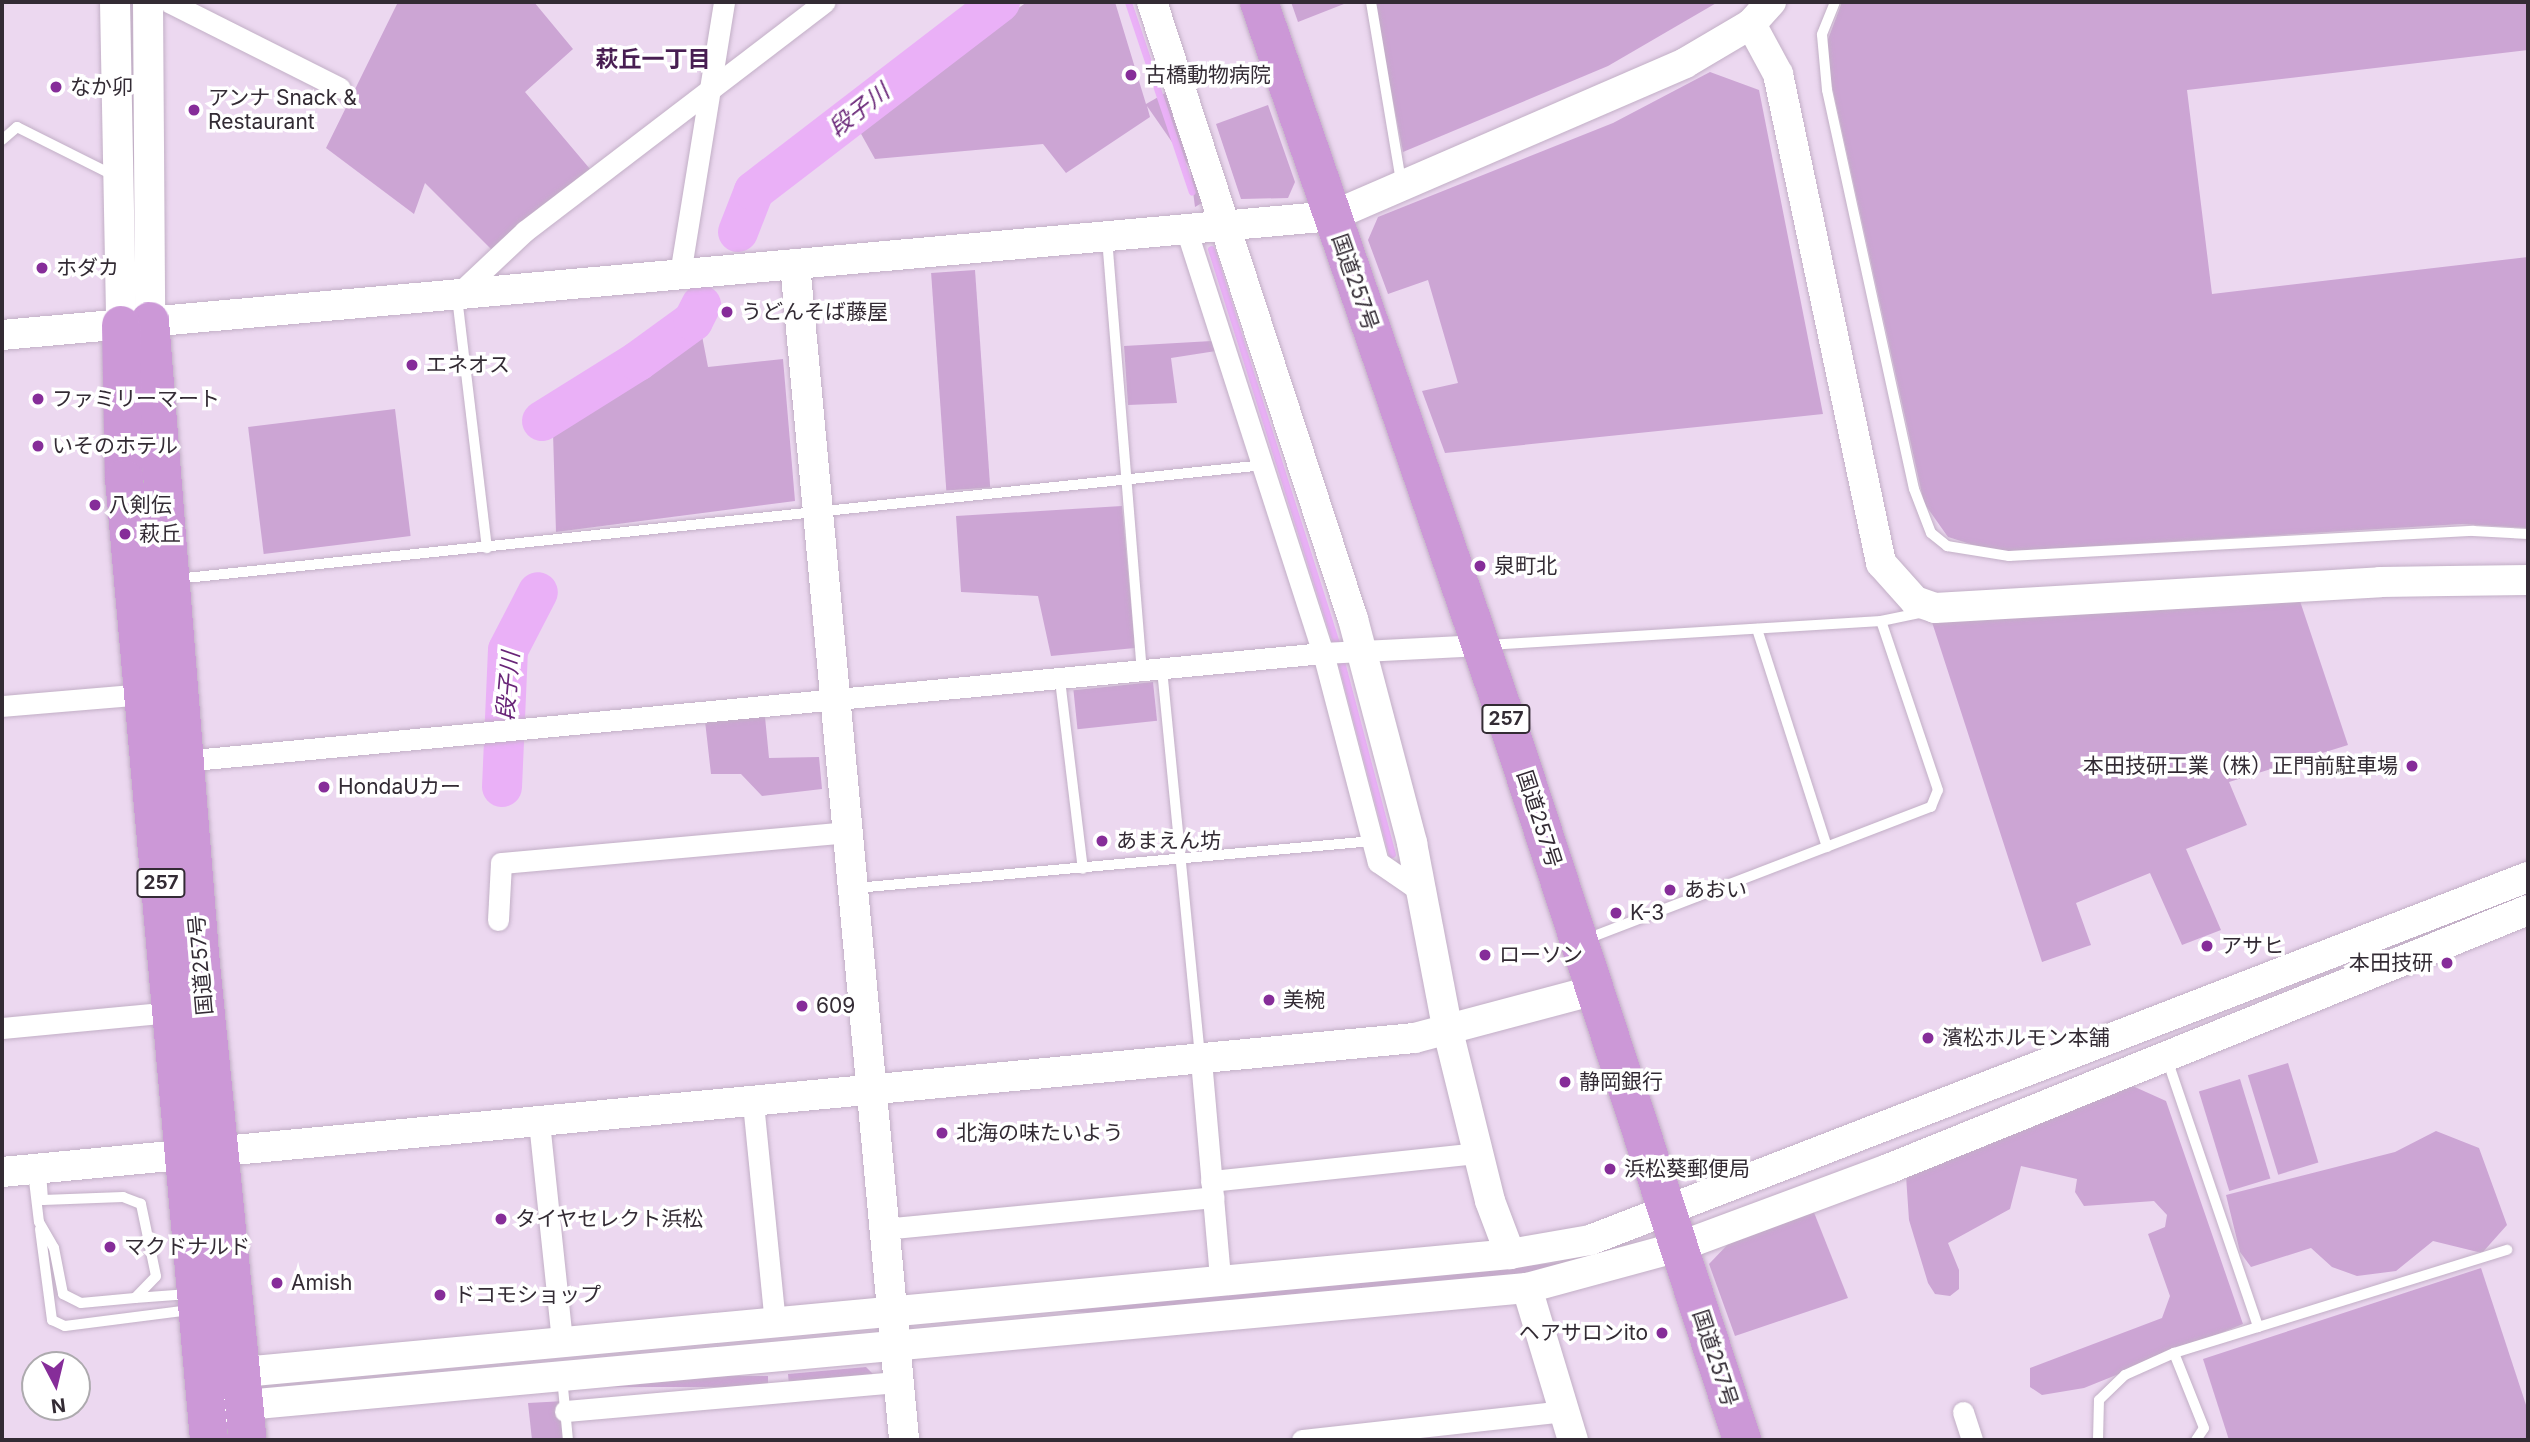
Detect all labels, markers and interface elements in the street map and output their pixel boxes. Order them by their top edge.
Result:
district label: 萩丘一丁目 [596,45,710,73]
place label: 古橋動物病院 [1145,62,1271,88]
marker: 古橋動物病院 [1123,67,1139,83]
place label: なか卯 [70,74,133,100]
water label: 段子川 [823,78,895,142]
marker: なか卯 [48,79,64,95]
place label: アンナ Snack & Restaurant [208,85,358,135]
marker: アンナ Snack & Restaurant [186,102,202,118]
street label: 国道257号 [1327,230,1383,334]
place label: ホダカ [56,255,119,281]
marker: ホダカ [34,260,50,276]
place label: うどんそば藤屋 [741,299,888,325]
marker: うどんそば藤屋 [719,304,735,320]
place label: エネオス [426,352,510,378]
marker: エネオス [404,357,420,373]
place label: ファミリーマート [52,386,220,412]
marker: ファミリーマート [30,391,46,407]
place label: いそのホテル [52,433,178,459]
marker: いそのホテル [30,438,46,454]
place label: 八剣伝 [109,492,172,518]
marker: 八剣伝 [87,497,103,513]
place label: 萩丘 [139,521,181,547]
marker: 萩丘 [117,526,133,542]
place label: 泉町北 [1494,553,1557,579]
marker: 泉町北 [1472,558,1488,574]
water label: 段子川 [491,650,525,722]
road number: 257 [1480,704,1532,734]
place label: 本田技研工業（株）正門前駐車場 [2083,753,2398,779]
marker: 本田技研工業（株）正門前駐車場 [2404,758,2420,774]
street label: 国道257号 [1511,767,1567,871]
place label: HondaUカー [338,774,461,800]
marker: HondaUカー [316,779,332,795]
place label: あまえん坊 [1116,828,1221,854]
marker: あまえん坊 [1094,833,1110,849]
road number: 257 [135,868,187,898]
place label: あおい [1684,877,1747,903]
marker: あおい [1662,882,1678,898]
place label: K-3 [1630,900,1664,926]
marker: K-3 [1608,905,1624,921]
street label: 国道257号 [184,914,218,1016]
place label: アサヒ [2221,933,2284,959]
marker: アサヒ [2199,938,2215,954]
place label: ローソン [1499,942,1583,968]
marker: ローソン [1477,947,1493,963]
place label: 本田技研 [2349,950,2433,976]
marker: 本田技研 [2439,955,2455,971]
place label: 美椀 [1283,987,1325,1013]
marker: 美椀 [1261,992,1277,1008]
place label: 609 [816,993,855,1019]
marker: 609 [794,998,810,1014]
place label: 濱松ホルモン本舗 [1942,1025,2110,1051]
marker: 濱松ホルモン本舗 [1920,1030,1936,1046]
place label: 静岡銀行 [1579,1069,1663,1095]
marker: 静岡銀行 [1557,1074,1573,1090]
place label: 北海の味たいよう [956,1120,1124,1146]
marker: 北海の味たいよう [934,1125,950,1141]
place label: 浜松葵郵便局 [1624,1156,1750,1182]
marker: 浜松葵郵便局 [1602,1161,1618,1177]
place label: タイヤセレクト浜松 [515,1206,704,1232]
marker: タイヤセレクト浜松 [493,1211,509,1227]
place label: マクドナルド [124,1234,250,1260]
marker: マクドナルド [102,1239,118,1255]
place label: Amish [291,1270,352,1296]
marker: Amish [269,1275,285,1291]
place label: ドコモショップ [454,1282,601,1308]
marker: ドコモショップ [432,1287,448,1303]
street label: 国道257号 [1687,1306,1743,1410]
place label: ヘアサロンito [1519,1320,1648,1346]
marker: ヘアサロンito [1654,1325,1670,1341]
north arrow [21,1351,91,1421]
text: N [50,1393,67,1418]

